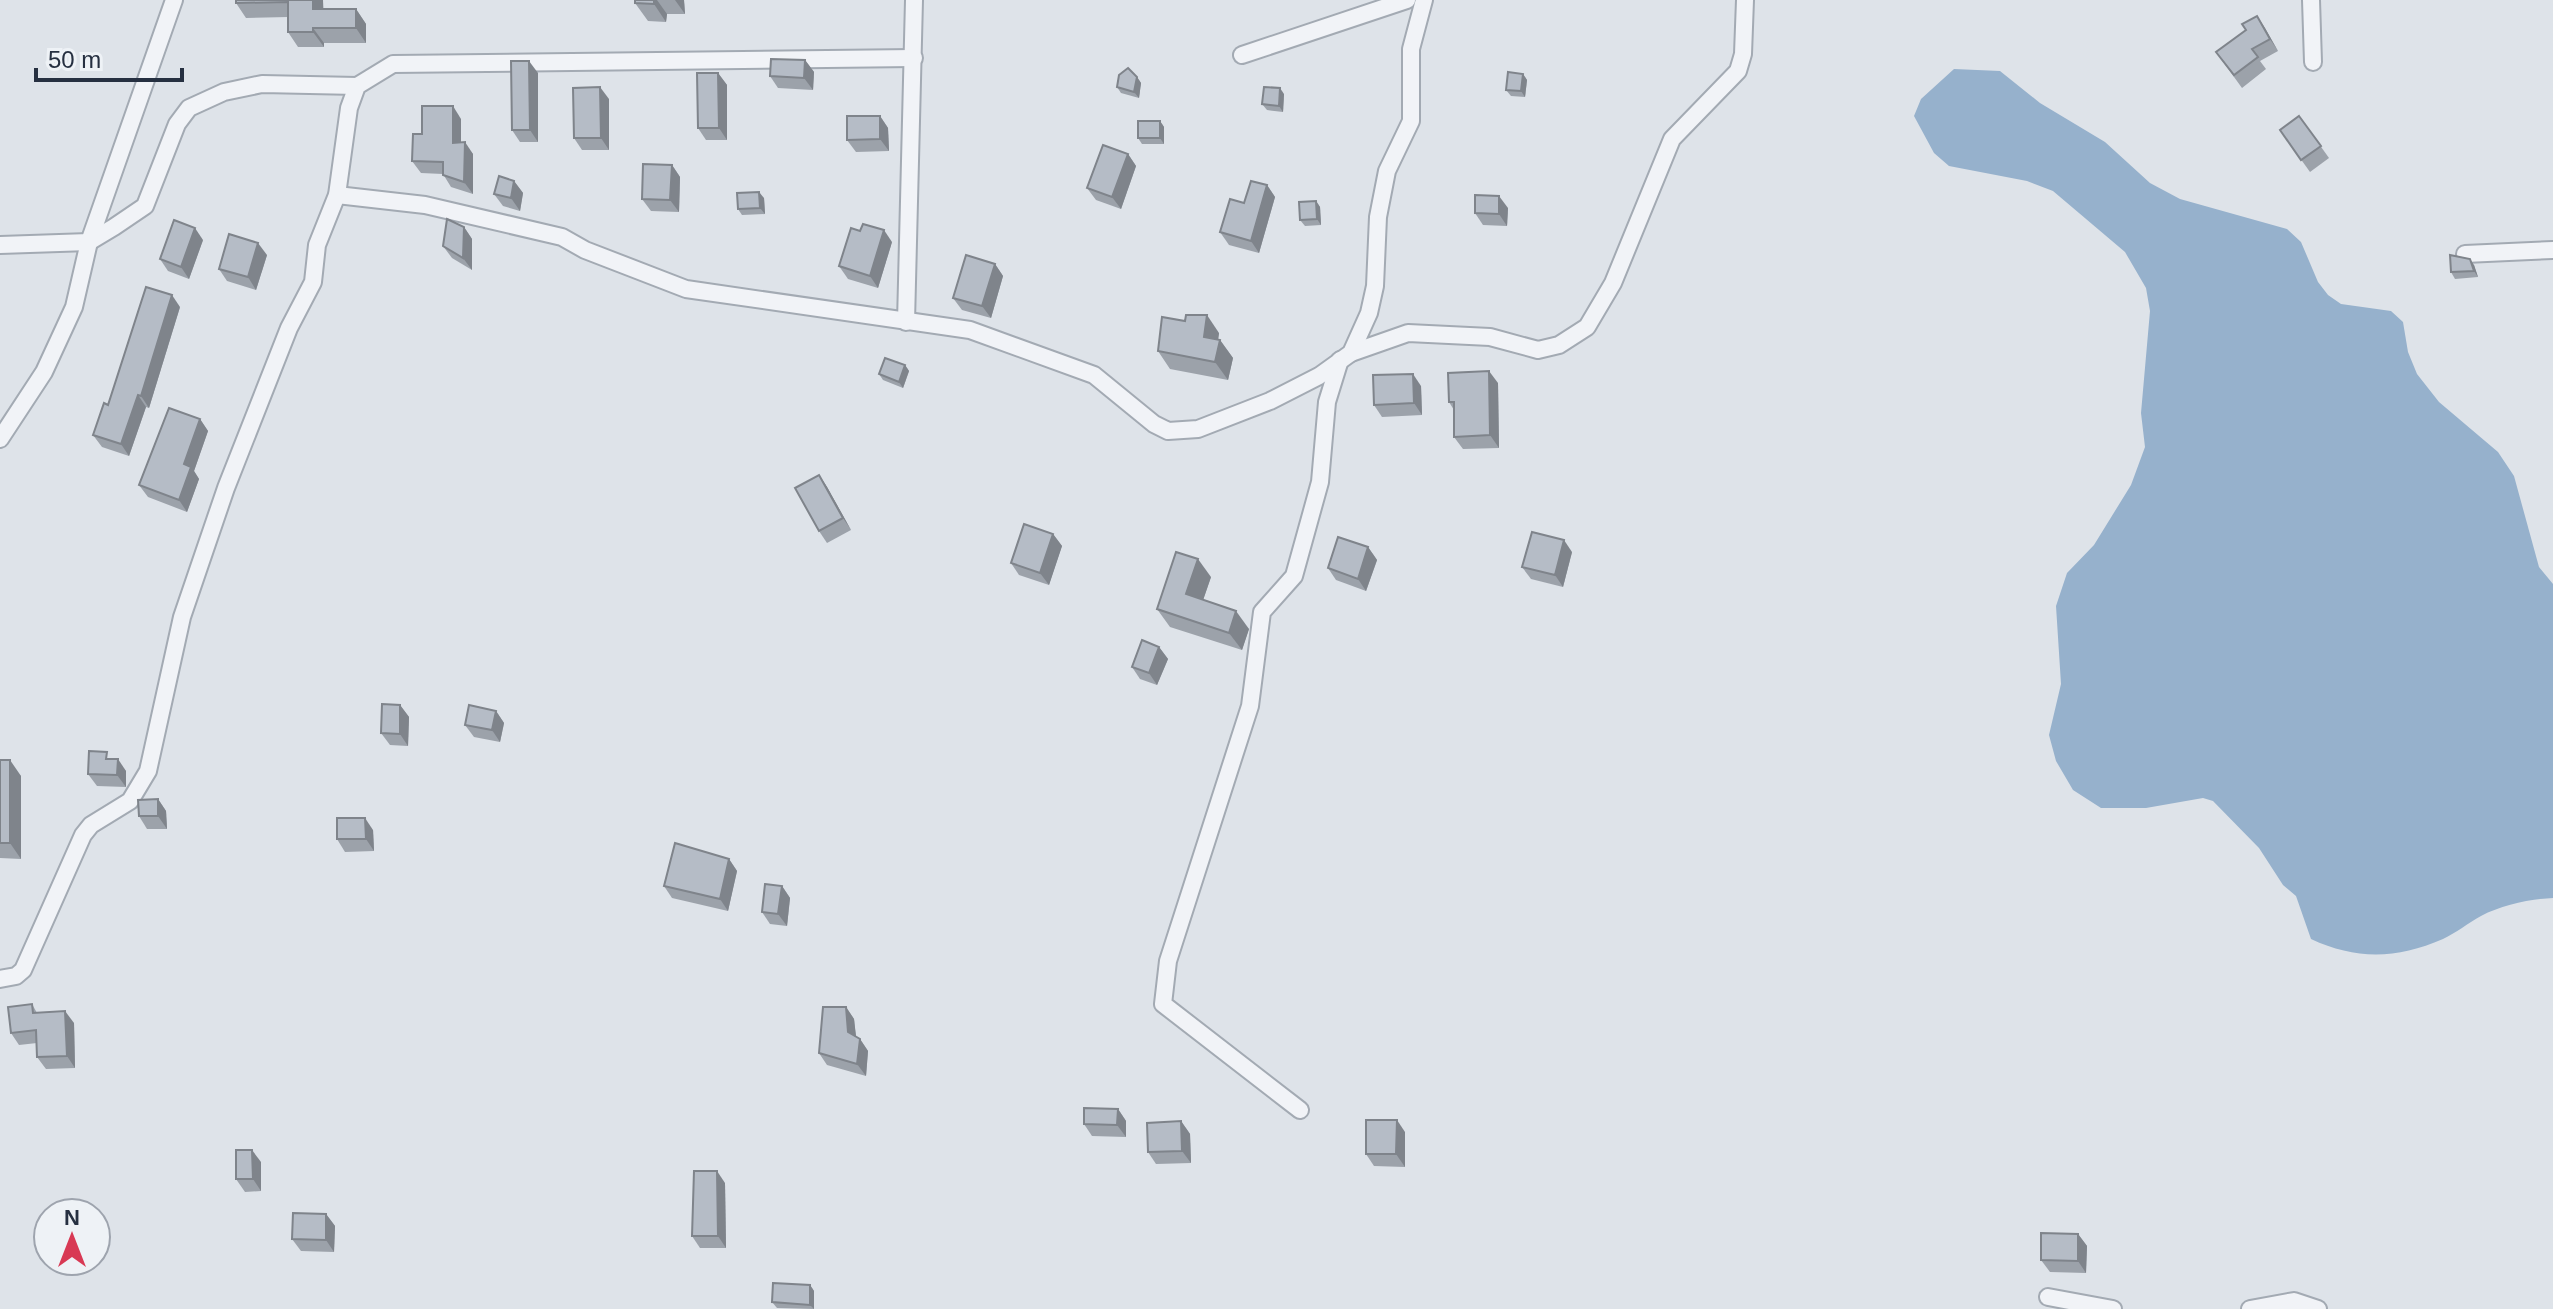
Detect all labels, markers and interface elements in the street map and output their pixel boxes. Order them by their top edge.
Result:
scale bar [36,32,182,82]
text: 50 m [48,46,101,73]
north arrow [32,1197,112,1277]
text: N [64,1205,80,1230]

